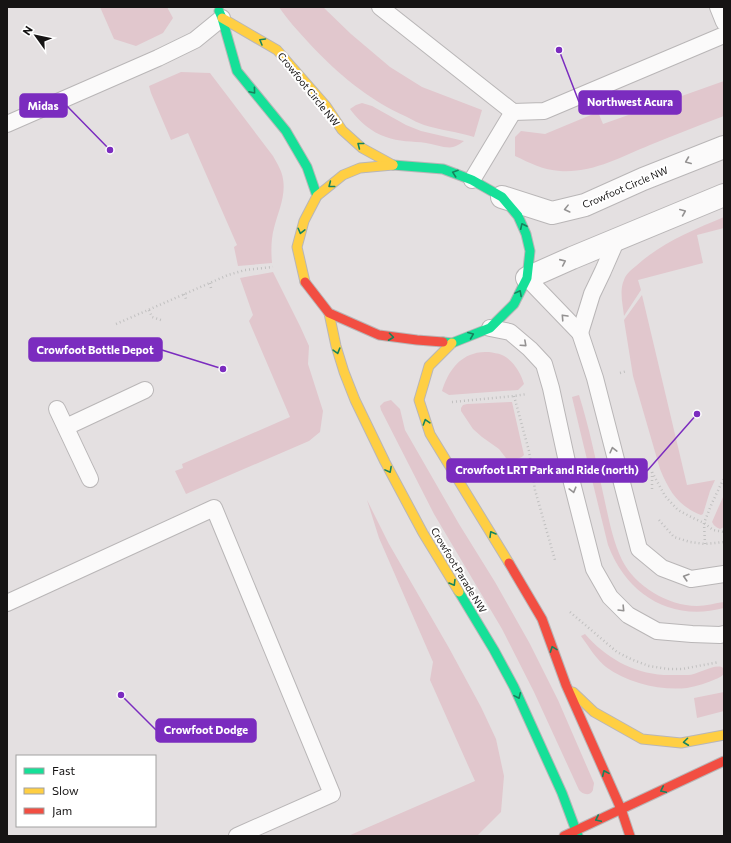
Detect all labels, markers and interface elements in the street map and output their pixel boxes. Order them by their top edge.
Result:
north arrow [16,16,56,56]
text: N [19,23,35,37]
one-way arrow [259,39,266,46]
street label: Crowfoot Circle NW [275,50,343,128]
one-way arrow [249,87,256,94]
callout: Northwest Acura [579,91,681,114]
callout: Midas [20,94,67,117]
text: Northwest Acura [587,95,673,108]
text: Midas [27,99,59,112]
one-way arrow [357,143,364,150]
one-way arrow [684,157,691,165]
street label: Crowfoot Circle NW [580,164,670,210]
one-way arrow [451,170,458,178]
one-way arrow [328,180,335,187]
one-way arrow [564,205,570,213]
one-way arrow [680,208,687,216]
one-way arrow [520,223,528,230]
one-way arrow [298,228,306,235]
one-way arrow [559,259,566,267]
one-way arrow [514,290,522,298]
one-way arrow [562,314,569,321]
one-way arrow [388,332,394,341]
one-way arrow [468,332,475,340]
callout: Crowfoot Bottle Depot [29,338,162,361]
one-way arrow [519,339,526,346]
text: Crowfoot Bottle Depot [36,343,154,356]
one-way arrow [332,347,341,354]
one-way arrow [422,419,431,426]
one-way arrow [610,446,618,453]
callout: Crowfoot LRT Park and Ride (north) [447,459,647,482]
text: Crowfoot LRT Park and Ride (north) [455,463,639,476]
one-way arrow [385,466,392,473]
one-way arrow [569,487,577,493]
street label: Crowfoot Parade NW [429,525,489,615]
one-way arrow [489,531,496,538]
one-way arrow [682,573,689,582]
one-way arrow [449,579,456,586]
one-way arrow [617,604,624,612]
one-way arrow [549,645,557,652]
one-way arrow [513,691,521,699]
callout: Crowfoot Dodge [156,719,256,742]
text: Crowfoot Dodge [164,723,248,736]
one-way arrow [682,737,689,746]
legend [16,755,156,827]
text: Fast [52,763,75,777]
one-way arrow [602,770,610,777]
text: Slow [52,783,79,797]
one-way arrow [660,785,668,793]
text: Jam [52,803,72,818]
one-way arrow [595,814,603,822]

